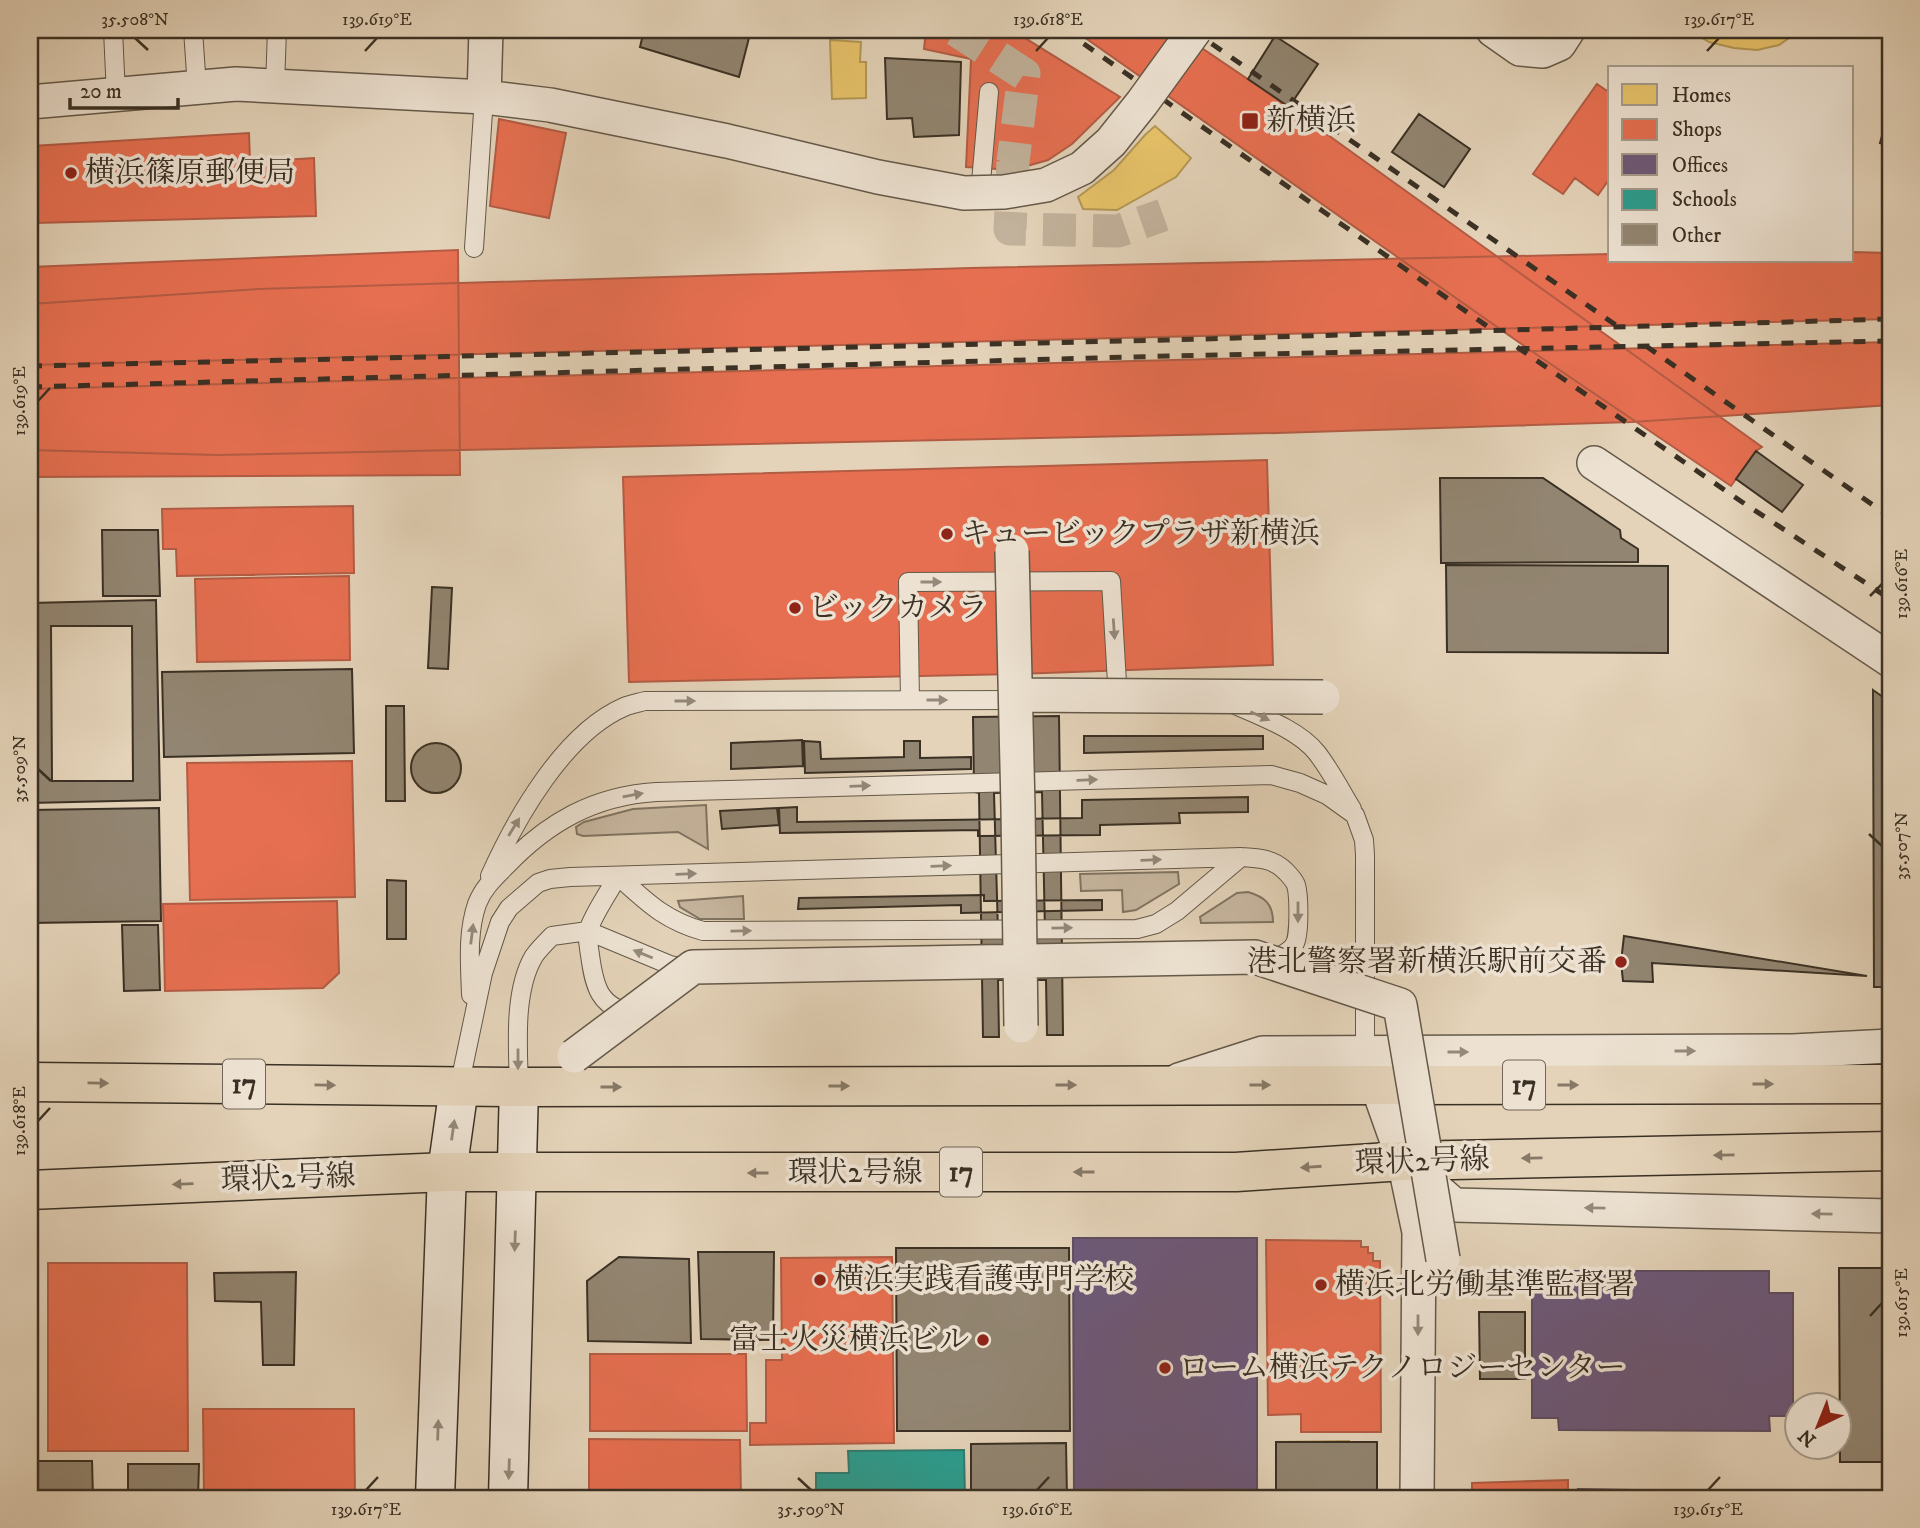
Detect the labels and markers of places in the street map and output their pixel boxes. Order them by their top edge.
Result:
place label: 新横浜 [1266,103,1356,140]
marker: 新横浜 [1240,111,1260,131]
place label: 横浜篠原郵便局 [85,155,295,192]
marker: 横浜篠原郵便局 [63,165,79,181]
place label: キュービックプラザ新横浜 [961,516,1320,553]
marker: キュービックプラザ新横浜 [939,526,955,542]
place label: ビックカメラ [809,590,988,627]
marker: ビックカメラ [787,600,803,616]
place label: 港北警察署新横浜駅前交番 [1247,944,1607,981]
marker: 港北警察署新横浜駅前交番 [1613,954,1629,970]
place label: 横浜実践看護専門学校 [834,1262,1134,1299]
place label: 横浜北労働基準監督署 [1335,1267,1635,1304]
marker: 横浜実践看護専門学校 [812,1272,828,1288]
marker: 横浜北労働基準監督署 [1313,1277,1329,1293]
place label: 富士火災横浜ビル [729,1322,969,1359]
marker: 富士火災横浜ビル [975,1332,991,1348]
place label: ローム横浜テクノロジーセンター [1179,1350,1625,1387]
marker: ローム横浜テクノロジーセンター [1157,1360,1173,1376]

